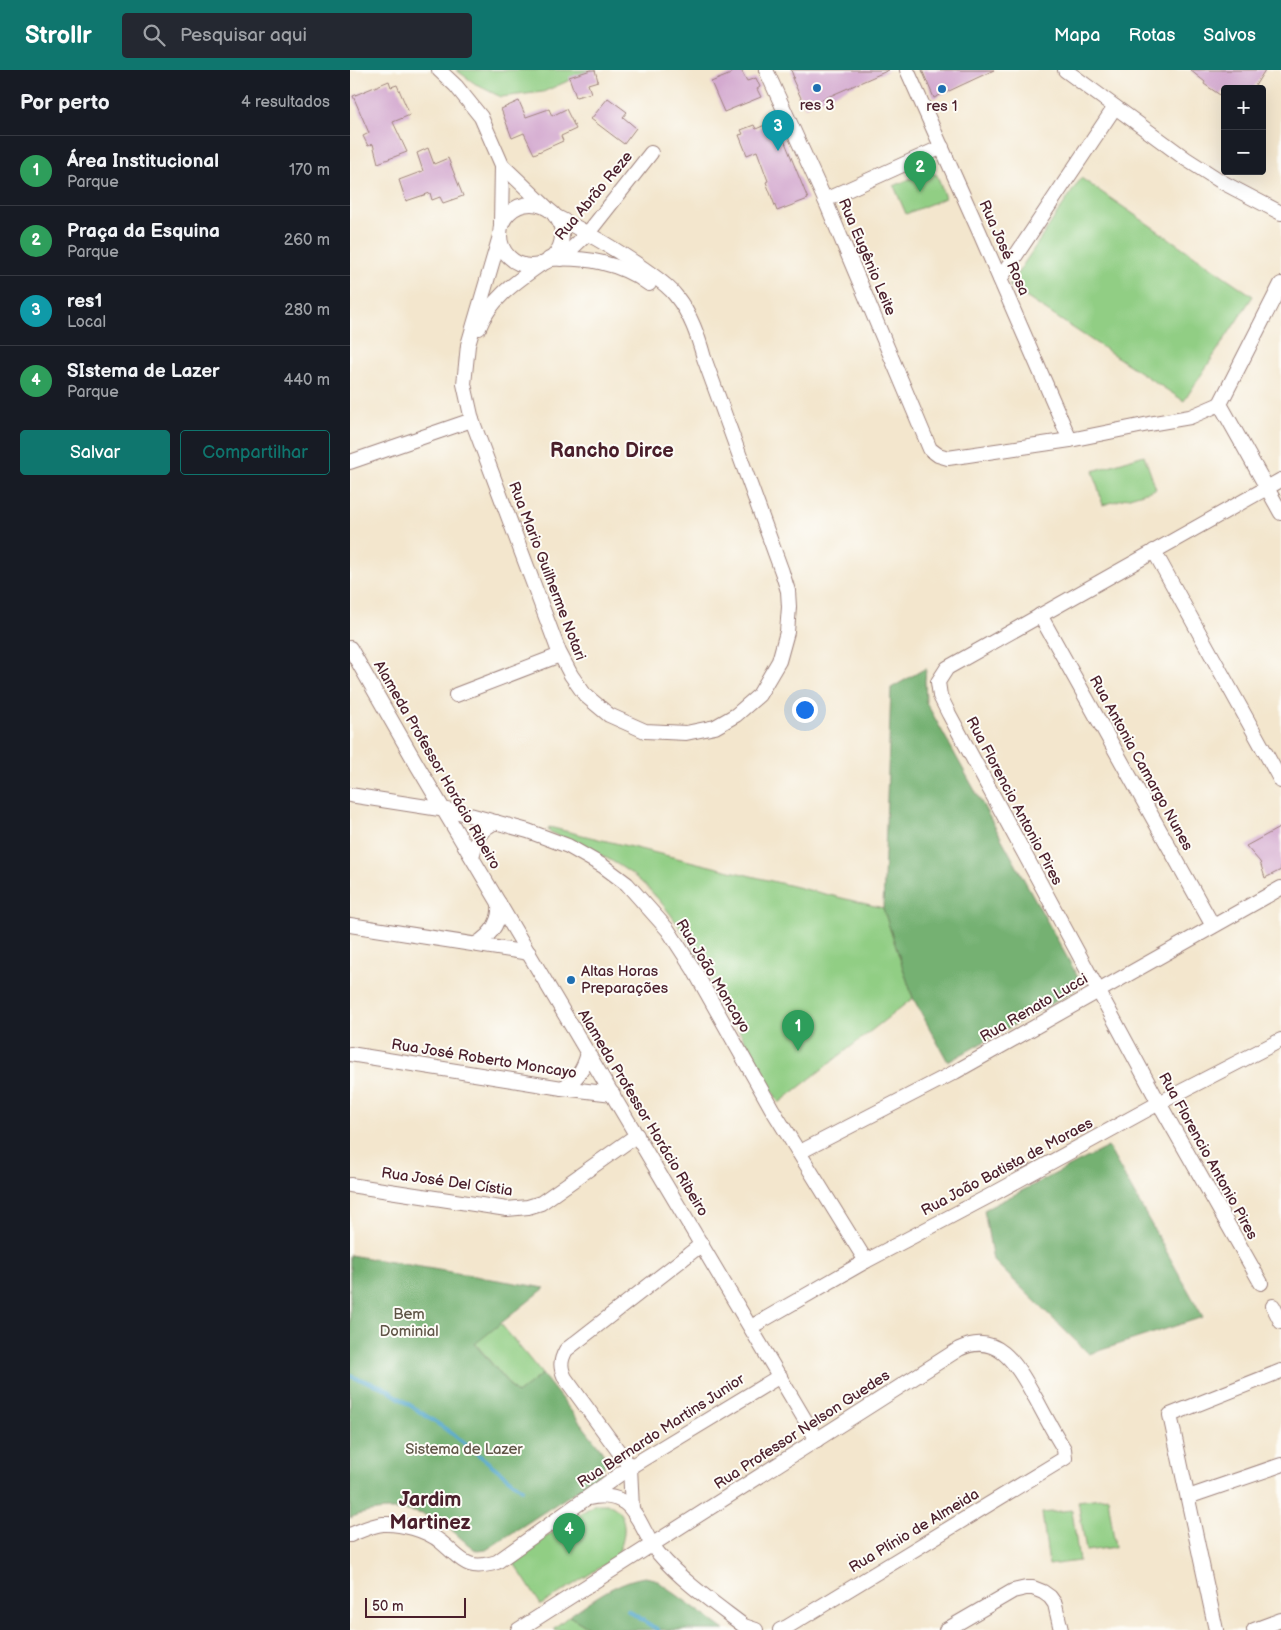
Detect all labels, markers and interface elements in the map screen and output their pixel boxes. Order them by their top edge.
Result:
search box [122,13,472,58]
text: Strollr [25,21,92,50]
icon: search [140,21,168,49]
text: Pesquisar aqui [180,24,307,47]
text: Mapa [1054,25,1100,46]
text: Rotas [1128,25,1175,46]
text: Salvos [1203,25,1256,46]
marker: res 3 [811,82,823,94]
marker: res 1 [936,83,948,95]
map controls [1221,85,1266,175]
button: + [1221,85,1266,130]
text: Por perto [20,90,110,115]
text: 4 resultados [241,93,330,112]
place label: res 3 [800,96,834,115]
place label: res 1 [926,97,958,116]
pin: 3 [762,110,794,151]
button: − [1221,130,1266,175]
street label: Rua Abrão Reze [551,147,637,245]
text: Área Institucional [67,150,219,173]
pin: 2 [904,151,936,192]
text: 1 [33,161,39,180]
text: 170 m [289,161,330,180]
text: Parque [67,173,119,192]
street label: Rua Eugênio Leite [834,196,900,318]
street label: Rua José Rosa [974,197,1034,299]
text: Praça da Esquina [67,220,220,243]
text: 2 [31,231,41,250]
text: 260 m [284,231,330,250]
text: Parque [67,243,119,262]
text: res1 [67,290,102,313]
text: 3 [31,301,41,320]
text: 280 m [284,301,330,320]
text: Local [67,313,106,332]
text: SIstema de Lazer [67,360,220,383]
text: 4 [31,371,41,390]
text: 440 m [284,371,330,390]
text: Parque [67,383,119,402]
button: Salvar [20,430,170,475]
button: Compartilhar [180,430,330,475]
district label: Rancho Dirce [550,439,674,463]
street label: Rua Mario Guilherme Notari [504,479,590,663]
street label: Alameda Professor Horácio Ribeiro [369,657,505,873]
street label: Rua Antonia Camargo Nunes [1085,672,1197,854]
your location [792,697,818,723]
street label: Rua Florencio Antonio Pires [961,714,1067,889]
street label: Rua João Moncayo [672,916,754,1036]
place label: Altas Horas Preparações [581,962,669,998]
street label: Rua Renato Lucci [977,969,1091,1047]
marker: Altas Horas Preparações [565,974,577,986]
street label: Alameda Professor Horácio Ribeiro [574,1006,712,1220]
pin: 1 [782,1010,814,1051]
street label: Rua José Roberto Moncayo [390,1035,578,1083]
street label: Rua Florencio Antonio Pires [1154,1069,1262,1243]
street label: Rua João Batista de Moraes [918,1113,1097,1220]
street label: Rua José Del Cístia [380,1163,514,1201]
park label: Bem Dominial [380,1305,438,1341]
street label: Rua Professor Nelson Guedes [711,1366,894,1494]
street label: Rua Bernardo Martins Junior [574,1369,749,1492]
park label: Sistema de Lazer [405,1440,523,1459]
street label: Rua Plínio de Almeida [846,1485,982,1577]
district label: Jardim Martinez [389,1488,471,1535]
pin: 4 [553,1513,585,1554]
scale bar [365,1595,466,1618]
text: 50 m [372,1598,404,1615]

